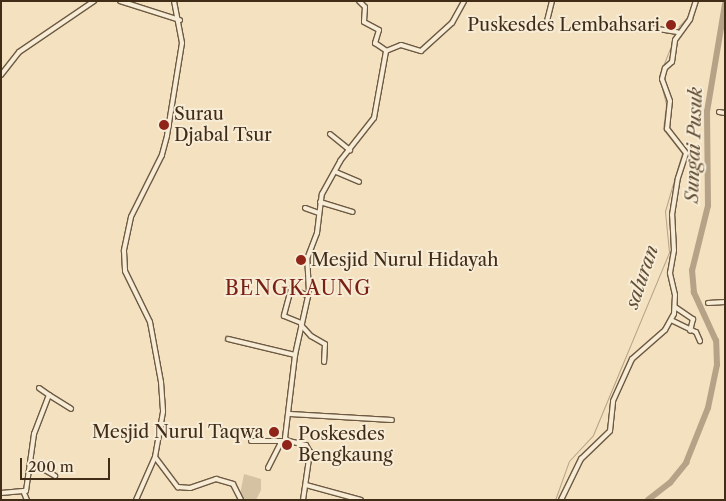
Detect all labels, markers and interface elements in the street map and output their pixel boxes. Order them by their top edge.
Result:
place label: Puskesdes Lembahsari [467,14,660,36]
marker: Puskesdes Lembahsari [664,18,678,32]
water label: Sungai Pusuk [681,87,707,203]
place label: Surau Djabal Tsur [174,104,272,146]
marker: Surau Djabal Tsur [158,119,170,131]
water label: saluran [621,242,663,312]
place label: Mesjid Nurul Hidayah [311,249,499,271]
marker: Mesjid Nurul Hidayah [295,254,307,266]
district label: BENGKAUNG [224,276,372,300]
place label: Mesjid Nurul Taqwa [92,421,264,443]
place label: Poskesdes Bengkaung [298,424,393,466]
marker: Mesjid Nurul Taqwa [268,426,280,438]
marker: Poskesdes Bengkaung [280,438,294,452]
scale bar [22,448,112,480]
text: 200 m [28,457,74,476]

